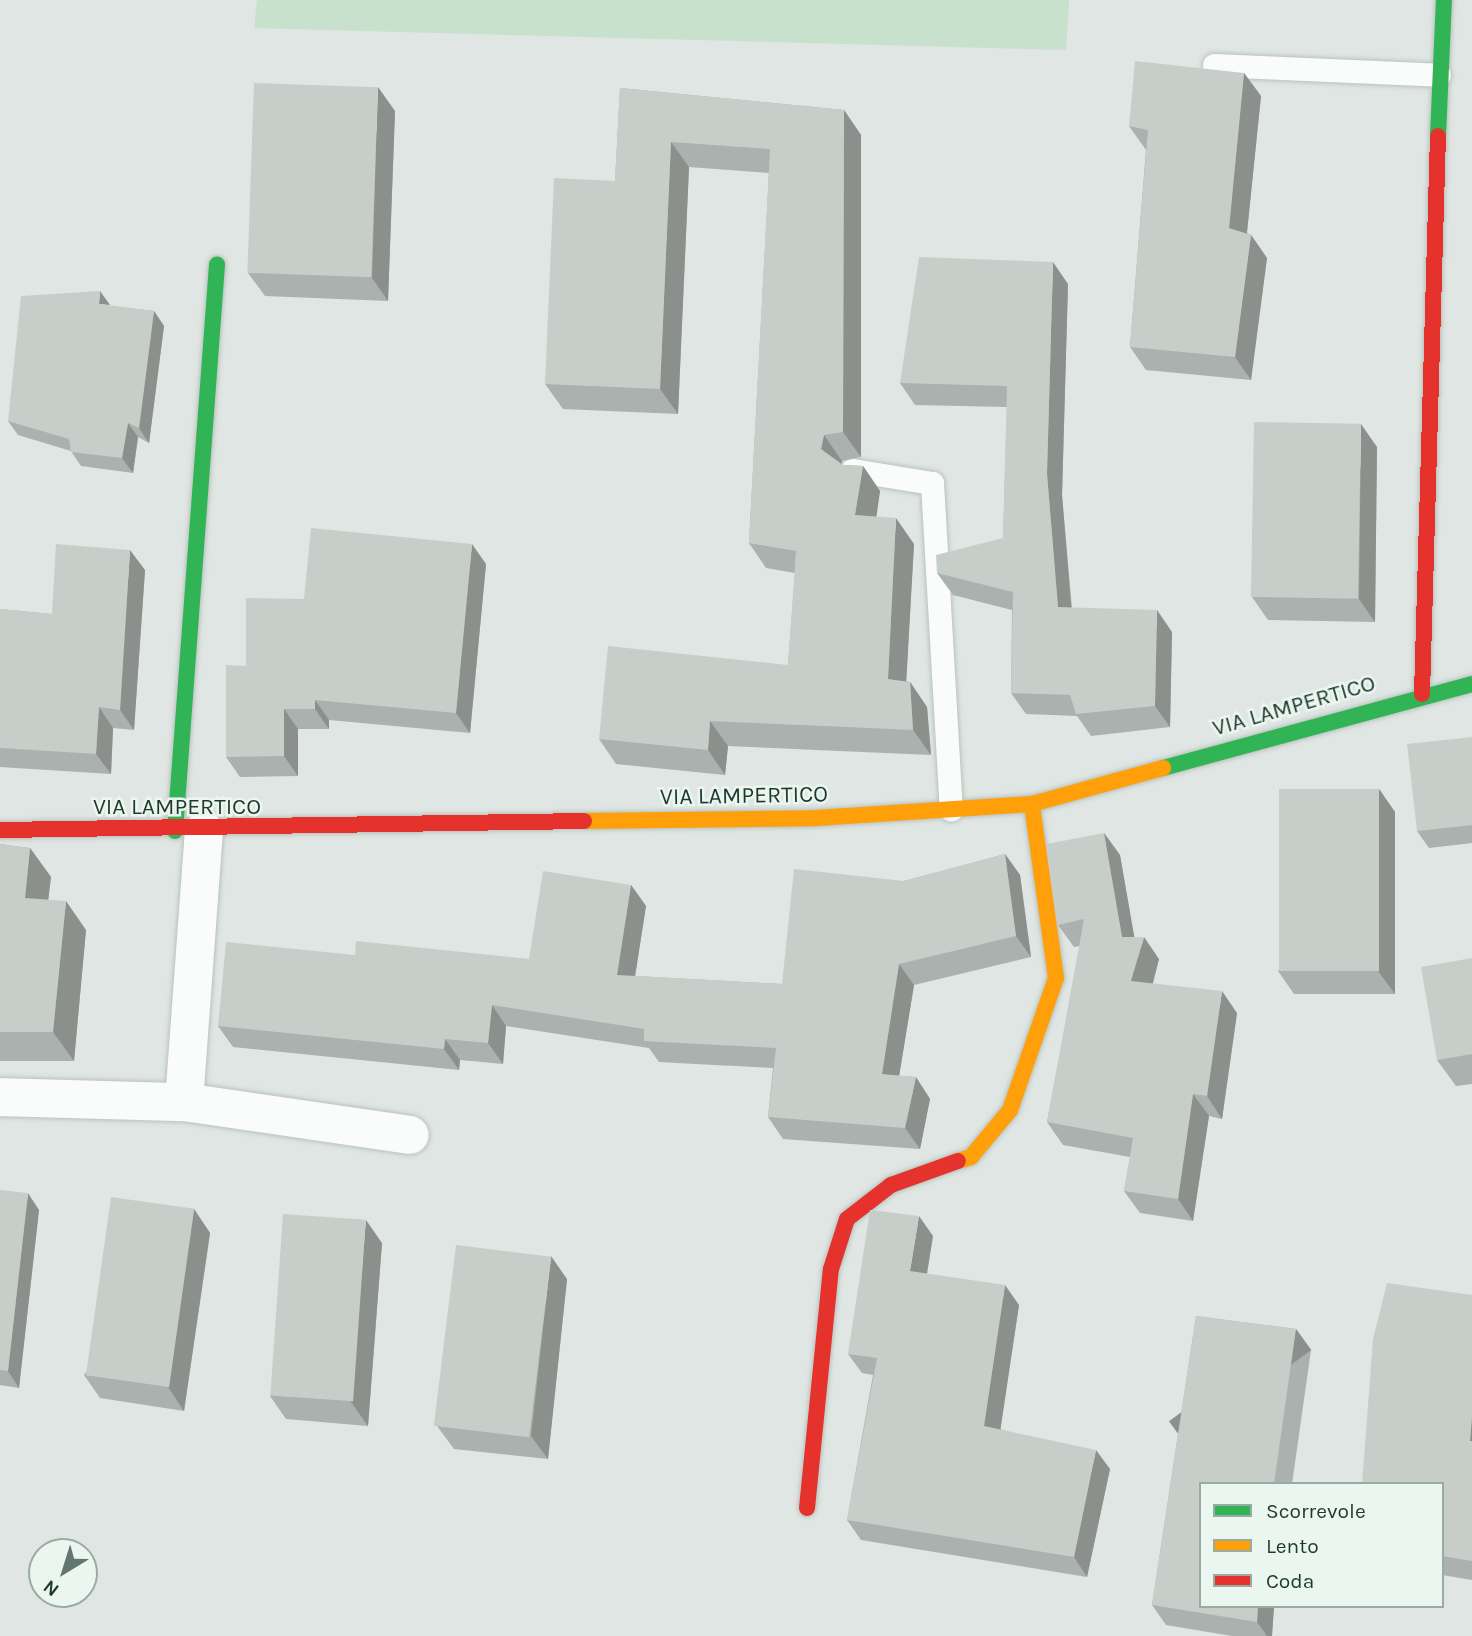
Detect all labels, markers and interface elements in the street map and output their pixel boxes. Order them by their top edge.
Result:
street label: VIA LAMPERTICO [1209,670,1379,742]
street label: VIA LAMPERTICO [660,781,828,811]
street label: VIA LAMPERTICO [93,793,261,821]
legend [1199,1482,1444,1608]
text: Scorrevole [1266,1499,1366,1523]
text: Lento [1266,1534,1319,1558]
north arrow [28,1538,98,1608]
text: Coda [1266,1569,1314,1593]
text: N [39,1575,63,1601]

